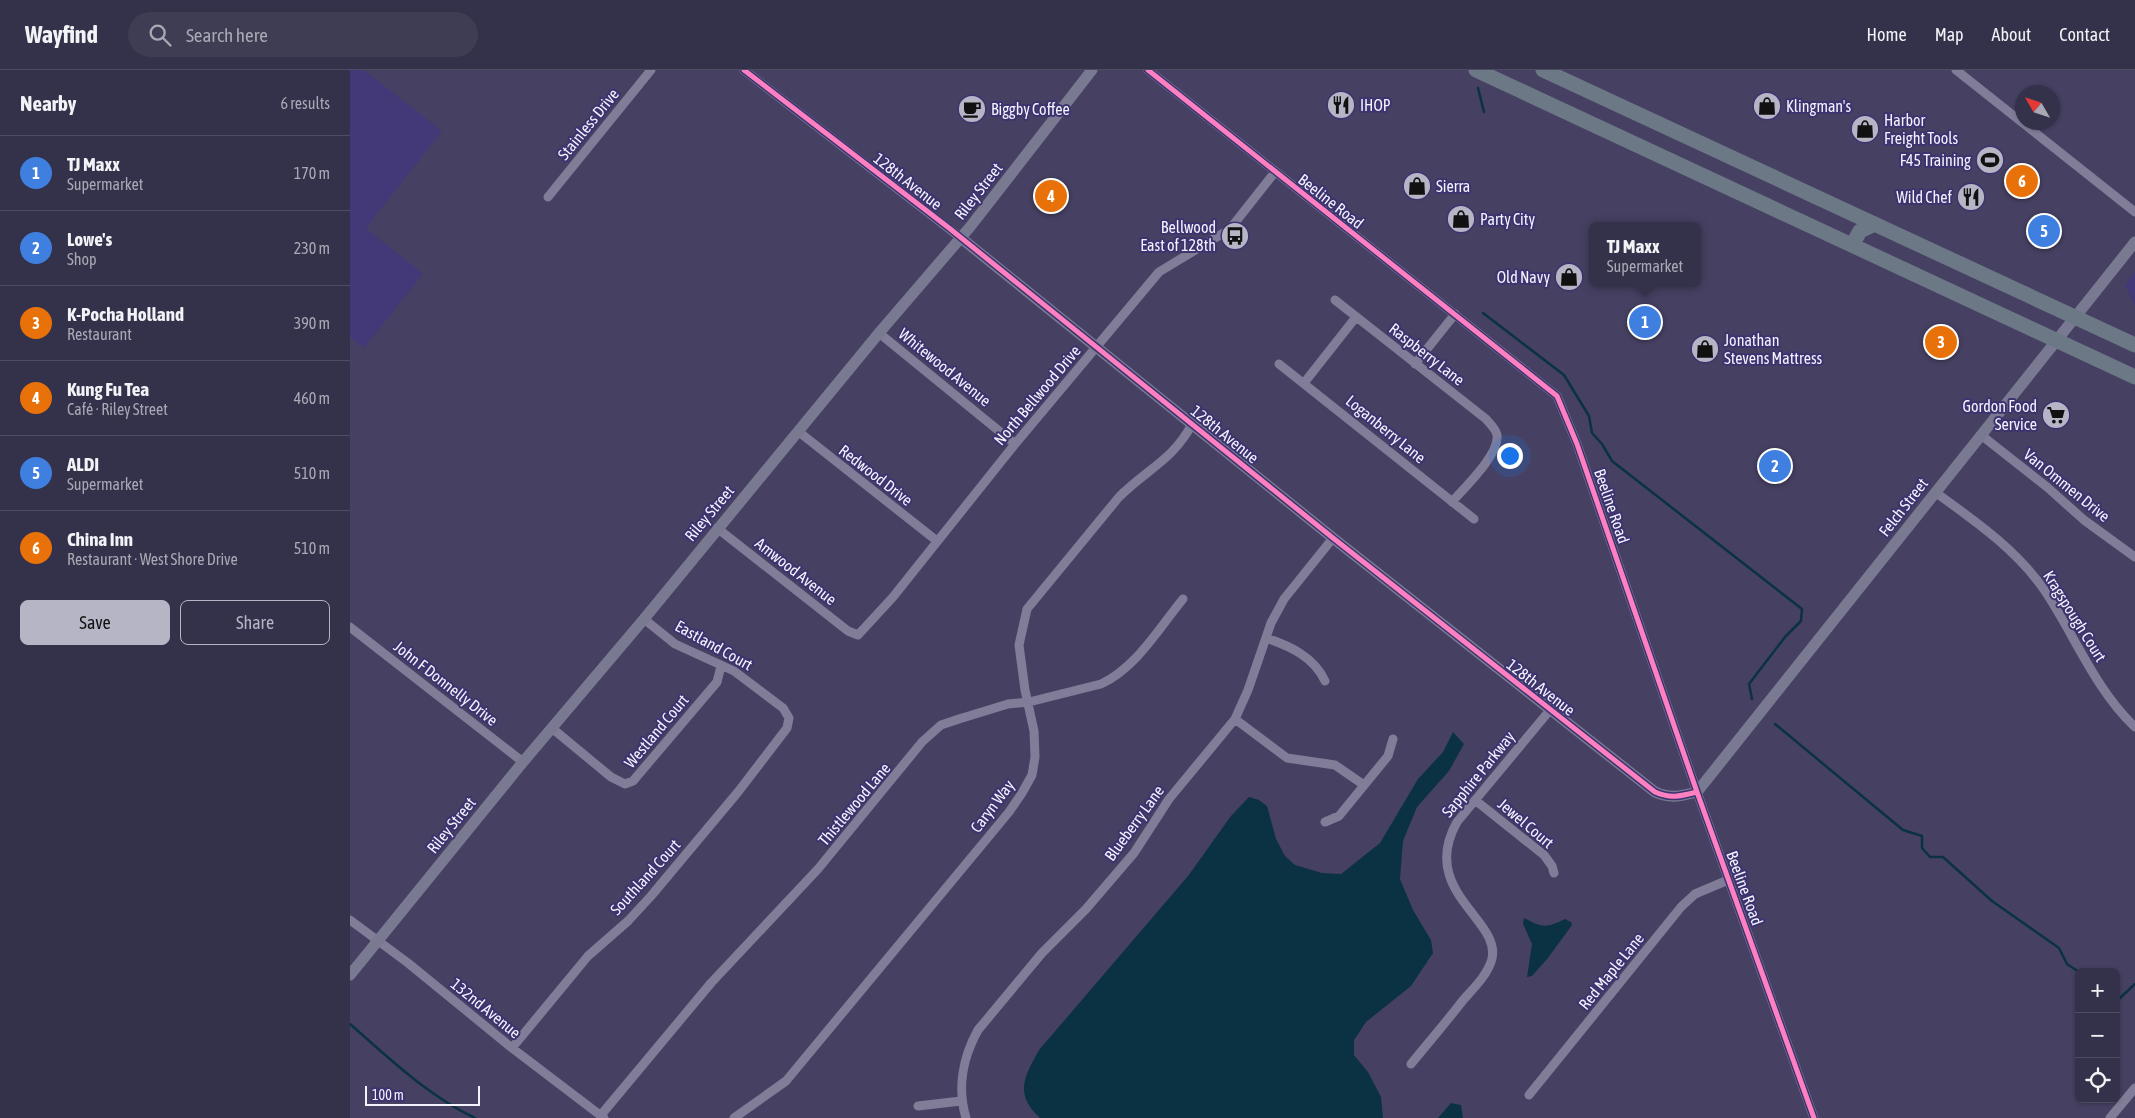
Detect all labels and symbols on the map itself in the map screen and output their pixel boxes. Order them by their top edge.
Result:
street label: Stainless Drive [554,85,622,163]
north arrow [2015,85,2060,130]
restaurant icon: IHOP [1326,90,1356,120]
shop icon: Klingman's [1752,91,1782,121]
cafe icon: Biggby Coffee [957,94,987,124]
place label: IHOP [1360,96,1391,114]
place label: Klingman's [1786,97,1851,116]
place label: Biggby Coffee [991,100,1070,119]
place label: Harbor Freight Tools [1884,111,1959,148]
shop icon: Harbor Freight Tools [1850,114,1880,144]
sports icon: F45 Training [1975,145,2005,175]
street label: 128th Avenue [870,149,946,213]
place label: F45 Training [1900,151,1971,170]
street label: Riley Street [950,159,1007,223]
pin: 6 [2006,162,2038,200]
street label: Beeline Road [1295,170,1367,232]
shop icon: Sierra [1402,171,1432,201]
pin: 4 [1035,177,1067,215]
place label: Sierra [1436,177,1470,195]
restaurant icon: Wild Chef [1956,182,1986,212]
place label: Wild Chef [1896,188,1953,206]
shop icon: Party City [1446,204,1476,234]
place label: Party City [1480,210,1535,229]
pin: 5 [2028,212,2060,250]
place label: Bellwood East of 128th [1140,218,1216,254]
bus stop icon: Bellwood East of 128th [1220,221,1250,251]
shop icon: Old Navy [1554,262,1584,292]
place label: Old Navy [1497,268,1550,287]
pin: 1 [1629,303,1661,341]
street label: Raspberry Lane [1385,319,1468,390]
pin: 3 [1925,323,1957,361]
street label: Whitewood Avenue [895,324,995,410]
place label: Jonathan Stevens Mattress [1724,331,1823,367]
shop icon: Jonathan Stevens Mattress [1690,334,1720,364]
street label: North Bellwood Drive [990,342,1084,448]
street label: Loganberry Lane [1342,391,1429,467]
place label: Gordon Food Service [1962,397,2037,433]
supermarket icon: Gordon Food Service [2041,400,2071,430]
street label: 128th Avenue [1188,401,1262,467]
street label: Redwood Drive [836,441,916,509]
your location [1497,443,1523,469]
street label: Van Ommen Drive [2020,445,2114,525]
pin: 2 [1759,447,1791,485]
street label: Beeline Road [1591,466,1633,546]
street label: Felch Street [1875,474,1931,540]
street label: Riley Street [681,481,738,545]
street label: Amwood Avenue [752,534,840,608]
street label: Kragspough Court [2039,567,2110,666]
street label: Eastland Court [672,616,756,674]
street label: John F Donnelly Drive [390,637,501,730]
street label: 128th Avenue [1503,655,1579,719]
street label: Westland Court [620,691,692,771]
street label: Sapphire Parkway [1438,727,1519,821]
street label: Thistlewood Lane [814,759,894,849]
street label: Caryn Way [966,776,1019,836]
street label: Blueberry Lane [1101,782,1168,865]
street label: Riley Street [423,793,480,857]
street label: Jewel Court [1495,795,1558,852]
street label: Southland Court [606,835,684,918]
street label: Beeline Road [1723,848,1767,928]
street label: Red Maple Lane [1575,929,1648,1013]
street label: 132nd Avenue [448,974,524,1042]
scale bar [365,1083,480,1106]

